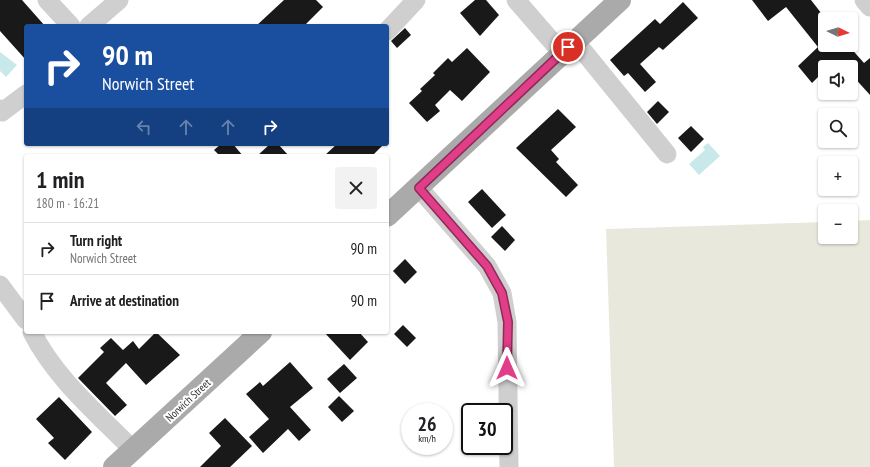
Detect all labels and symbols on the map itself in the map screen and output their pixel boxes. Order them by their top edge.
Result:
north arrow [818,12,858,52]
pin [551,30,585,64]
position arrow [486,347,528,389]
street label: Norwich Street [163,376,213,424]
speed limit sign: 30 [461,403,513,455]

